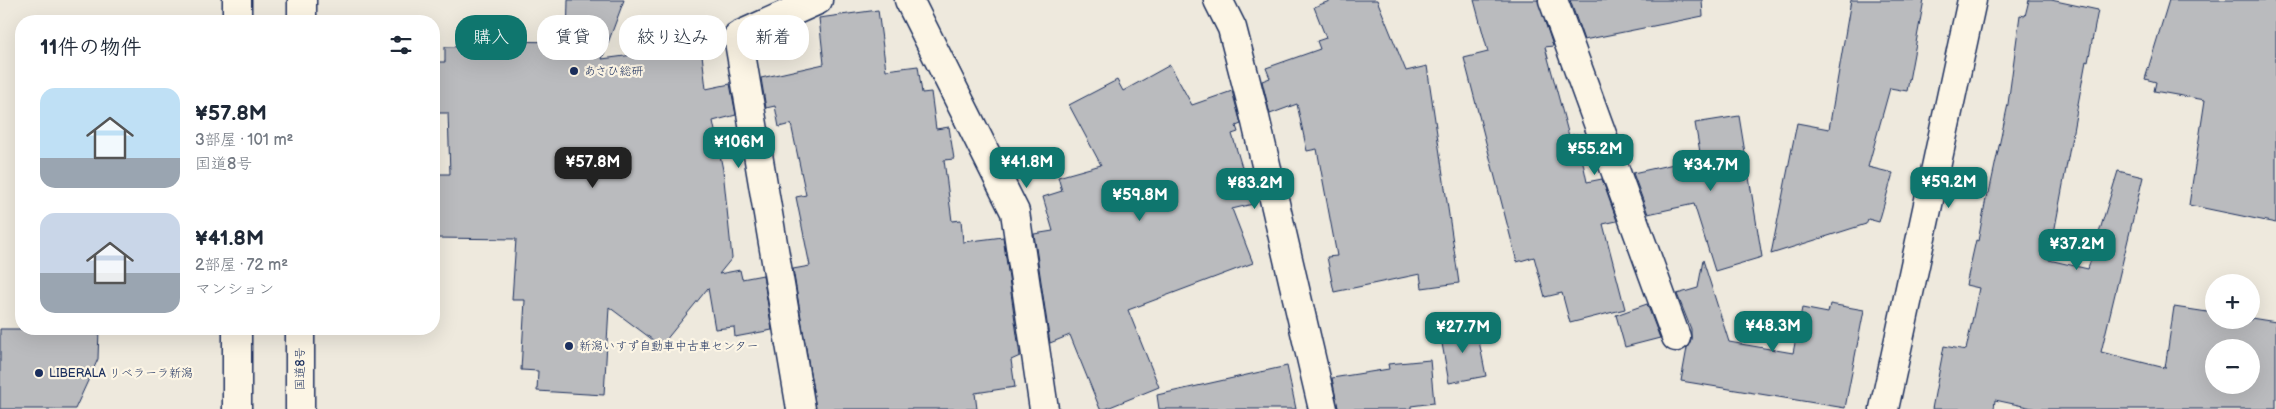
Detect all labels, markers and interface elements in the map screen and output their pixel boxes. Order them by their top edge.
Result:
chip: 購入 [455,15,527,60]
chip: 賃貸 [537,15,609,60]
chip: 絞り込み [619,15,727,60]
chip: 新着 [737,15,809,60]
icon: filters [387,31,415,59]
text: 11件の物件 [40,35,142,60]
place label: あさひ総研 [584,64,643,79]
marker: あさひ総研 [568,65,580,77]
text: ¥57.8M [195,101,267,126]
icon: home [80,108,140,168]
pin: ¥106M [704,126,774,169]
text: 3部屋 · 101 m² [195,131,294,150]
text: ¥106M [714,133,764,152]
pin: ¥55.2M [1554,134,1636,176]
text: ¥55.2M [1567,140,1623,159]
pin: ¥57.8M [552,146,634,189]
pin: ¥41.8M [986,146,1068,189]
pin: ¥34.7M [1670,150,1752,192]
text: ¥57.8M [566,153,620,172]
text: ¥41.8M [1001,153,1053,172]
text: 国道8号 [195,155,252,174]
text: ¥34.7M [1684,156,1738,175]
pin: ¥59.2M [1908,166,1990,209]
pin: ¥83.2M [1214,168,1296,210]
text: ¥59.2M [1921,173,1977,192]
text: ¥83.2M [1227,174,1283,193]
pin: ¥59.8M [1099,180,1181,222]
text: ¥59.8M [1112,186,1168,205]
text: ¥41.8M [195,226,264,251]
pin: ¥37.2M [2036,228,2118,271]
icon: home [80,233,140,293]
text: ¥37.2M [2050,235,2104,254]
text: 2部屋 · 72 m² [195,256,288,275]
map controls [2205,274,2260,394]
button: + [2205,274,2260,329]
text: マンション [195,280,274,299]
pin: ¥48.3M [1732,310,1814,353]
pin: ¥27.7M [1422,312,1504,354]
text: ¥48.3M [1745,317,1801,336]
text: ¥27.7M [1436,318,1490,337]
place label: 新潟いすず自動車中古車センター [579,339,759,354]
button: − [2205,339,2260,394]
marker: 新潟いすず自動車中古車センター [563,340,575,352]
street label: 国道8号 [293,348,308,391]
place label: LIBERALA リベラーラ新潟 [49,366,193,381]
marker: LIBERALA リベラーラ新潟 [33,367,45,379]

